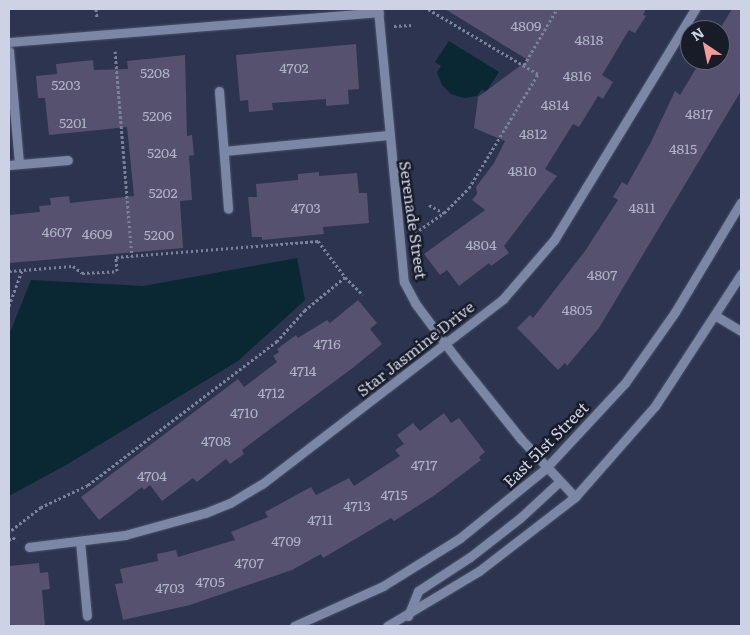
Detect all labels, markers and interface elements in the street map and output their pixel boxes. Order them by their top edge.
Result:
house number: 4809 [511,17,541,33]
north arrow [680,20,730,70]
text: N [687,22,708,45]
house number: 4818 [575,31,603,47]
house number: 4702 [279,59,309,75]
house number: 5208 [140,64,170,80]
house number: 4816 [563,67,591,83]
house number: 5203 [51,76,81,92]
house number: 4814 [541,96,569,112]
house number: 4817 [685,105,713,121]
house number: 5206 [142,107,172,123]
house number: 5201 [59,114,87,130]
house number: 4812 [519,125,547,141]
house number: 4815 [669,140,697,156]
house number: 5204 [147,144,177,160]
street label: Serenade Street [396,160,432,280]
house number: 4810 [507,162,537,178]
house number: 5202 [148,184,178,200]
house number: 4703 [291,199,321,215]
house number: 4811 [629,199,655,215]
house number: 4607 [42,223,72,239]
house number: 4609 [82,225,112,241]
house number: 5200 [144,226,174,242]
house number: 4804 [465,236,497,252]
house number: 4807 [587,266,617,282]
street label: Star Jasmine Drive [352,296,478,400]
house number: 4805 [562,301,592,317]
house number: 4716 [313,335,341,351]
house number: 4714 [289,362,317,378]
house number: 4712 [257,384,285,400]
street label: East 51st Street [498,397,592,491]
house number: 4710 [230,404,258,420]
house number: 4708 [201,432,231,448]
house number: 4717 [411,456,437,472]
house number: 4704 [137,467,167,483]
house number: 4715 [380,486,408,502]
house number: 4713 [343,497,371,513]
house number: 4711 [307,511,333,527]
house number: 4709 [271,532,301,548]
house number: 4707 [234,554,264,570]
house number: 4705 [195,573,225,589]
house number: 4703 [155,579,185,595]

